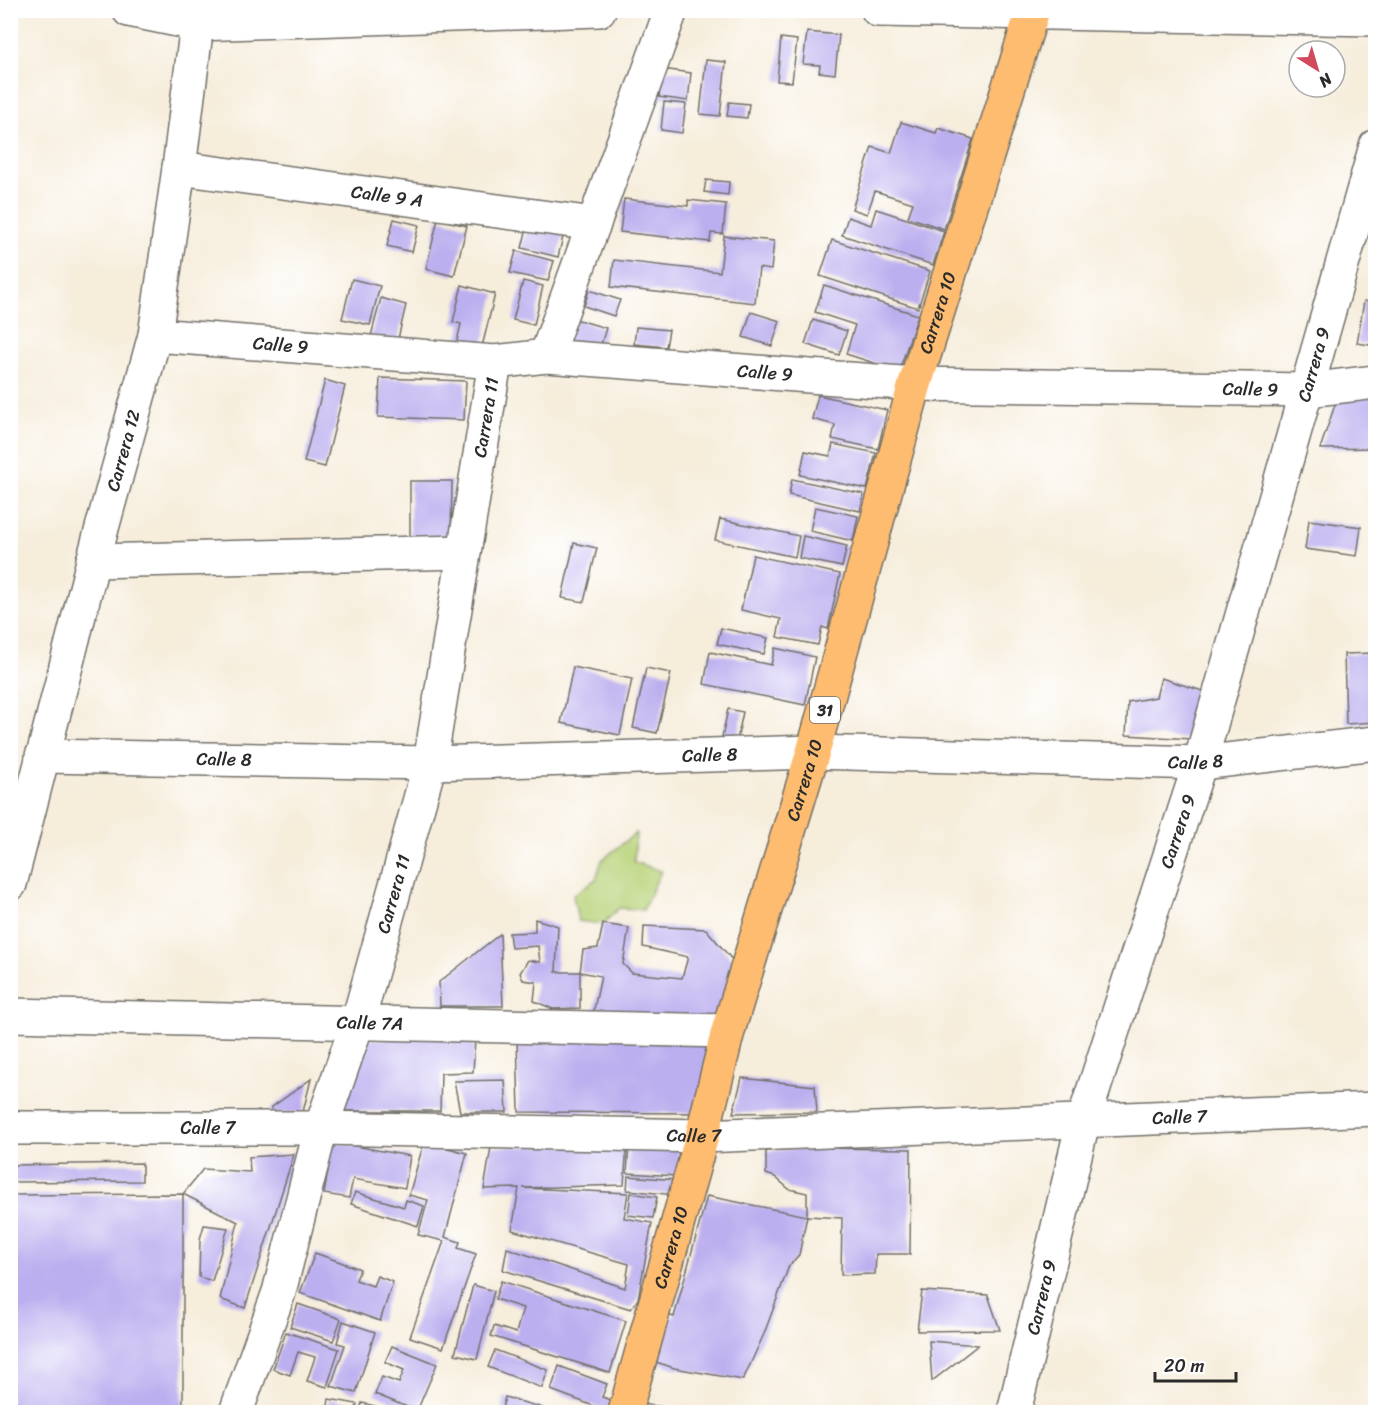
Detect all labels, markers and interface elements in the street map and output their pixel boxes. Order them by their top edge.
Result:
north arrow [1287,39,1347,99]
text: N [1312,65,1340,96]
street label: Calle 9 A [349,175,425,217]
street label: Carrera 10 [910,268,965,358]
street label: Carrera 9 [1288,323,1340,406]
street label: Calle 9 [252,327,310,363]
street label: Calle 9 [736,355,794,391]
street label: Calle 9 [1222,373,1279,406]
street label: Carrera 11 [464,375,508,460]
street label: Carrera 12 [97,406,150,495]
road number: 31 [810,697,840,723]
street label: Carrera 10 [777,735,832,825]
street label: Calle 8 [682,738,738,772]
street label: Calle 8 [196,743,252,776]
street label: Calle 8 [1167,744,1225,779]
street label: Carrera 9 [1151,790,1205,872]
street label: Carrera 11 [367,850,420,937]
street label: Calle 7A [336,1006,404,1040]
street label: Calle 7 [1152,1100,1209,1134]
street label: Calle 7 [181,1112,237,1144]
street label: Calle 7 [666,1119,724,1152]
street label: Carrera 10 [644,1202,698,1292]
street label: Carrera 9 [1017,1256,1066,1338]
scale bar [1155,1345,1236,1383]
text: 20 m [1164,1350,1204,1382]

